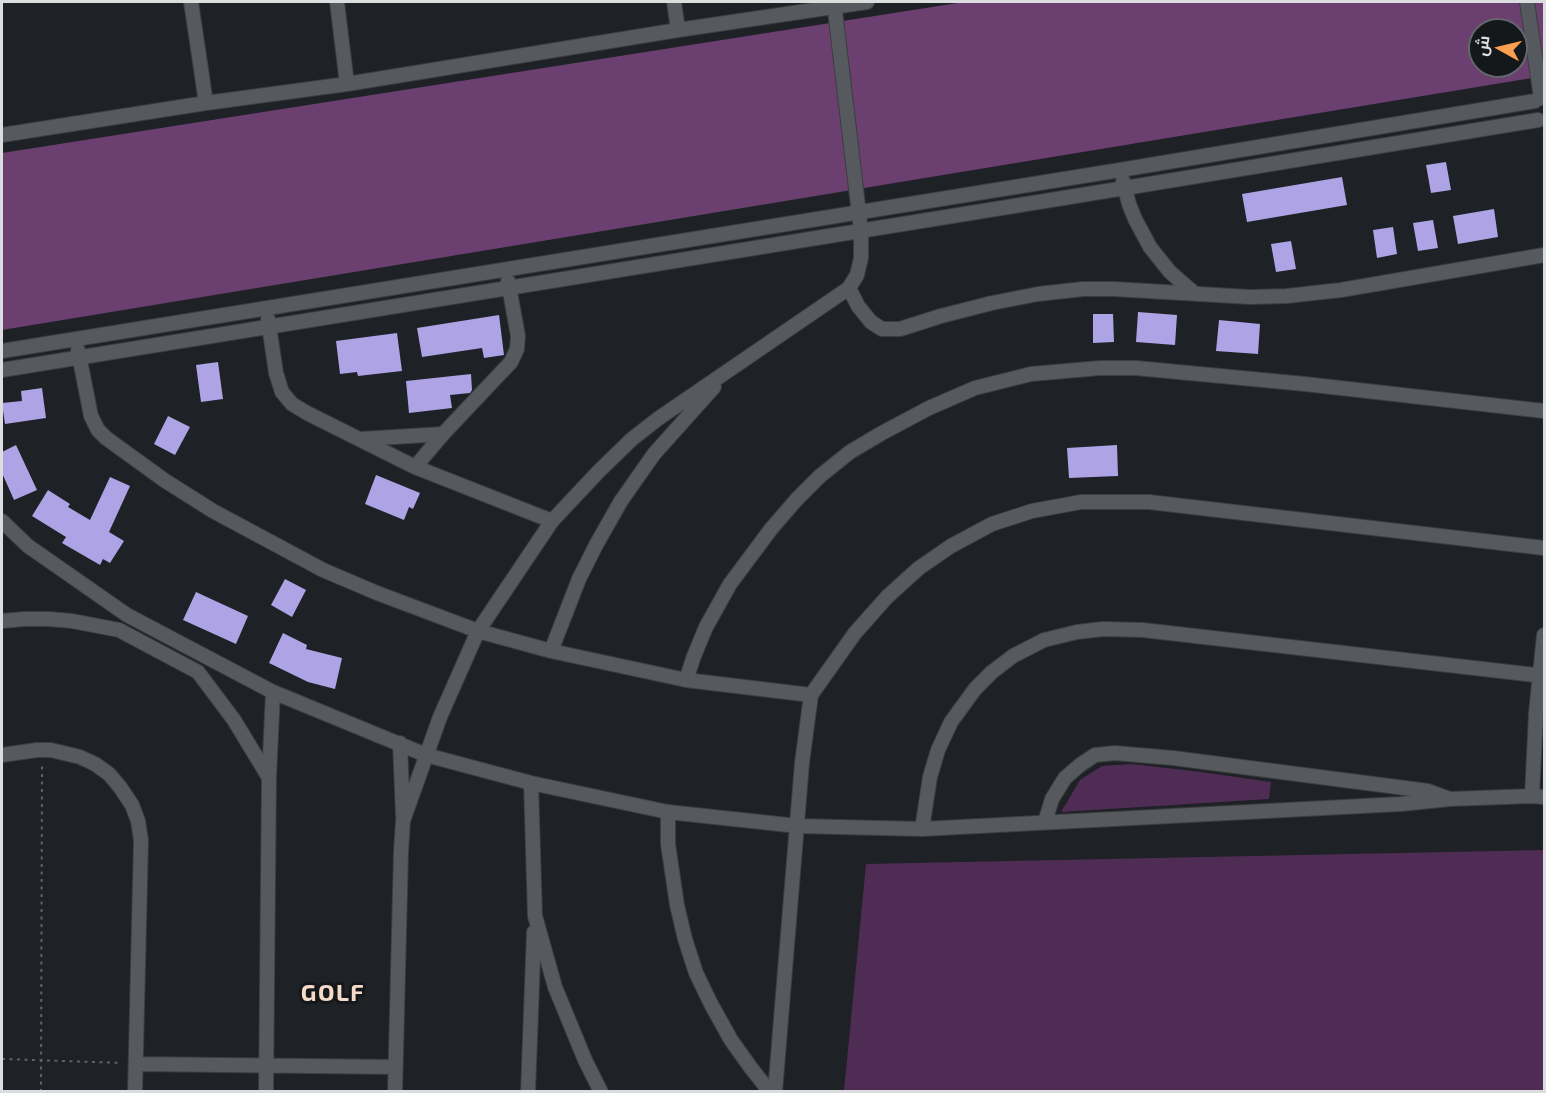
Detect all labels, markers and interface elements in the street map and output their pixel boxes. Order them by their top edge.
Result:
north arrow [1468,18,1528,78]
text: ش [1471,34,1492,57]
district label: GOLF [301,979,365,1007]

